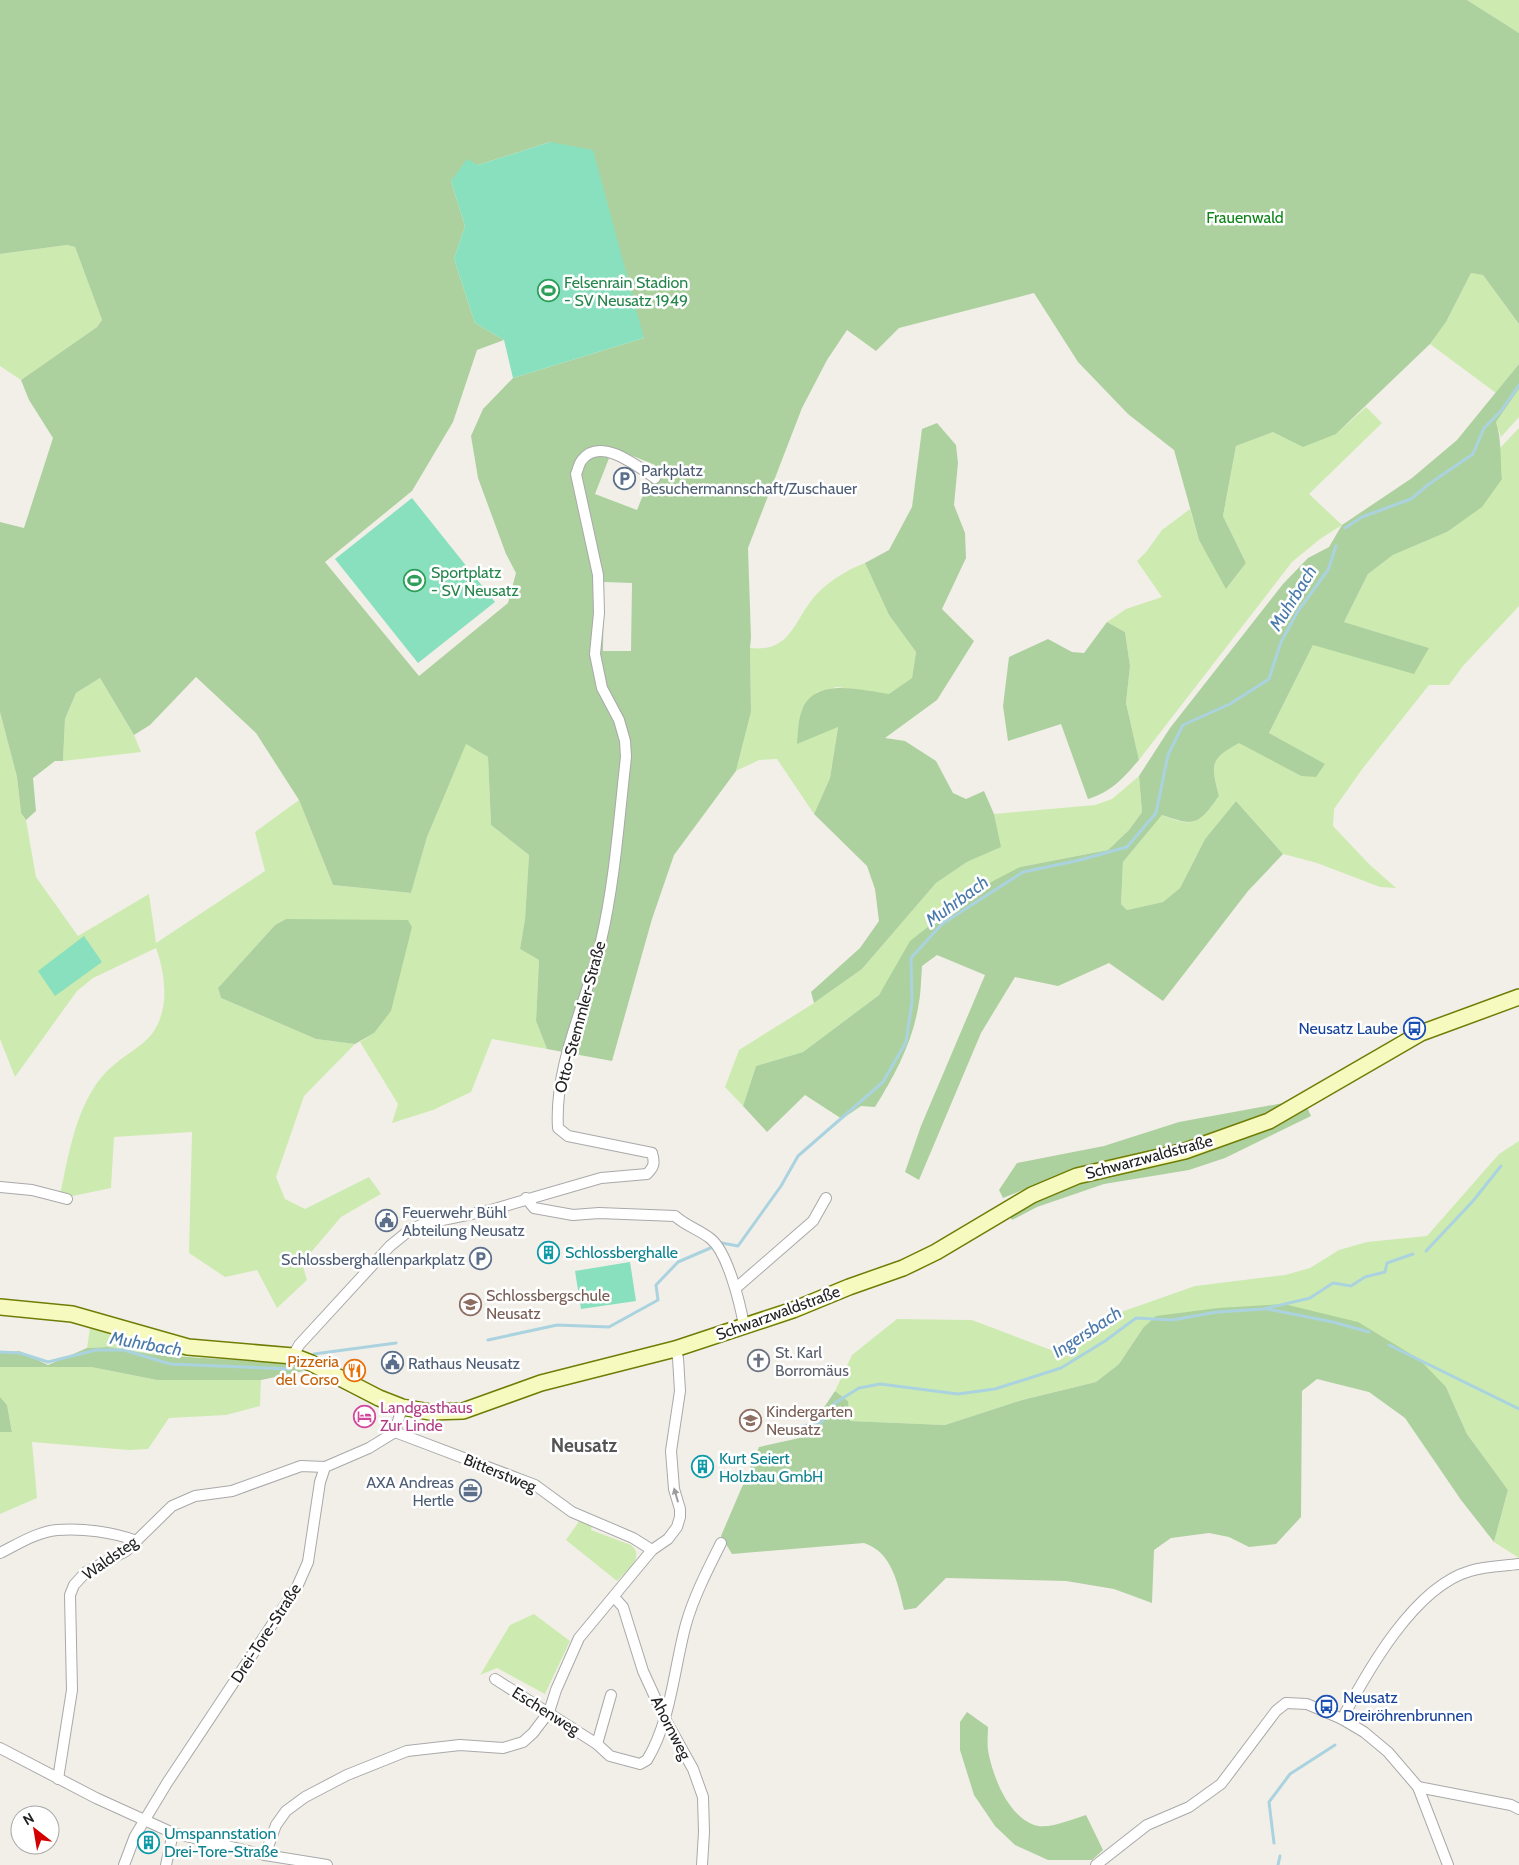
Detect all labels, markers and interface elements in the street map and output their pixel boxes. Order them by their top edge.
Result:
park label: Frauenwald [1206,208,1284,227]
place label: Felsenrain Stadion - SV Neusatz 1949 [564,273,688,310]
sports icon: Felsenrain Stadion - SV Neusatz 1949 [536,279,560,303]
place label: Parkplatz Besuchermannschaft/Zuschauer [641,461,858,498]
parking icon: Parkplatz Besuchermannschaft/Zuschauer [613,467,637,491]
water label: Muhrbach [1264,561,1322,635]
place label: Sportplatz - SV Neusatz [431,563,519,600]
sports icon: Sportplatz - SV Neusatz [403,569,427,593]
water label: Muhrbach [920,871,993,932]
street label: Otto-Stemmler-Straße [551,939,609,1095]
bus stop icon: Neusatz Laube [1402,1016,1426,1040]
place label: Neusatz Laube [1299,1019,1398,1038]
street label: Schwarzwaldstraße [1083,1131,1215,1183]
place label: Feuerwehr Bühl Abteilung Neusatz [402,1203,525,1240]
public building icon: Feuerwehr Bühl Abteilung Neusatz [374,1209,398,1233]
building icon: Schlossberghalle [537,1240,561,1264]
place label: Schlossberghalle [565,1243,678,1262]
parking icon: Schlossberghallenparkplatz [469,1247,493,1271]
place label: Schlossberghallenparkplatz [281,1250,465,1269]
street label: Schwarzwaldstraße [713,1282,843,1344]
place label: Schlossbergschule Neusatz [486,1286,610,1323]
school or university icon: Schlossbergschule Neusatz [458,1292,482,1316]
water label: Ingersbach [1048,1301,1126,1363]
water label: Muhrbach [107,1327,184,1361]
place label: St. Karl Borromäus [775,1343,849,1380]
church icon: St. Karl Borromäus [747,1349,771,1373]
public building icon: Rathaus Neusatz [380,1351,404,1375]
place label: Pizzeria del Corso [276,1352,339,1389]
place label: Rathaus Neusatz [408,1354,521,1373]
restaurant icon: Pizzeria del Corso [343,1358,367,1382]
place label: Landgasthaus Zur Linde [380,1398,473,1435]
place label: Kindergarten Neusatz [766,1402,853,1439]
hotel icon: Landgasthaus Zur Linde [352,1404,376,1428]
school or university icon: Kindergarten Neusatz [738,1408,762,1432]
district label: Neusatz [551,1434,617,1457]
place label: Kurt Seiert Holzbau GmbH [719,1449,823,1486]
street label: Bitterstweg [461,1450,540,1497]
building icon: Kurt Seiert Holzbau GmbH [691,1455,715,1479]
place label: AXA Andreas Hertle [366,1473,454,1510]
office icon: AXA Andreas Hertle [458,1479,482,1503]
one-way arrow [672,1487,680,1502]
street label: Waldsteg [79,1532,142,1584]
street label: Drei-Tore-Straße [227,1580,305,1686]
street label: Eschenweg [509,1683,584,1740]
place label: Neusatz Dreiröhrenbrunnen [1343,1688,1473,1725]
street label: Ahornweg [647,1693,696,1764]
bus stop icon: Neusatz Dreiröhrenbrunnen [1315,1694,1339,1718]
north arrow [10,1805,60,1855]
text: N [19,1809,37,1829]
place label: Umspannstation Drei-Tore-Straße [164,1824,278,1861]
building icon: Umspannstation Drei-Tore-Straße [136,1830,160,1854]

